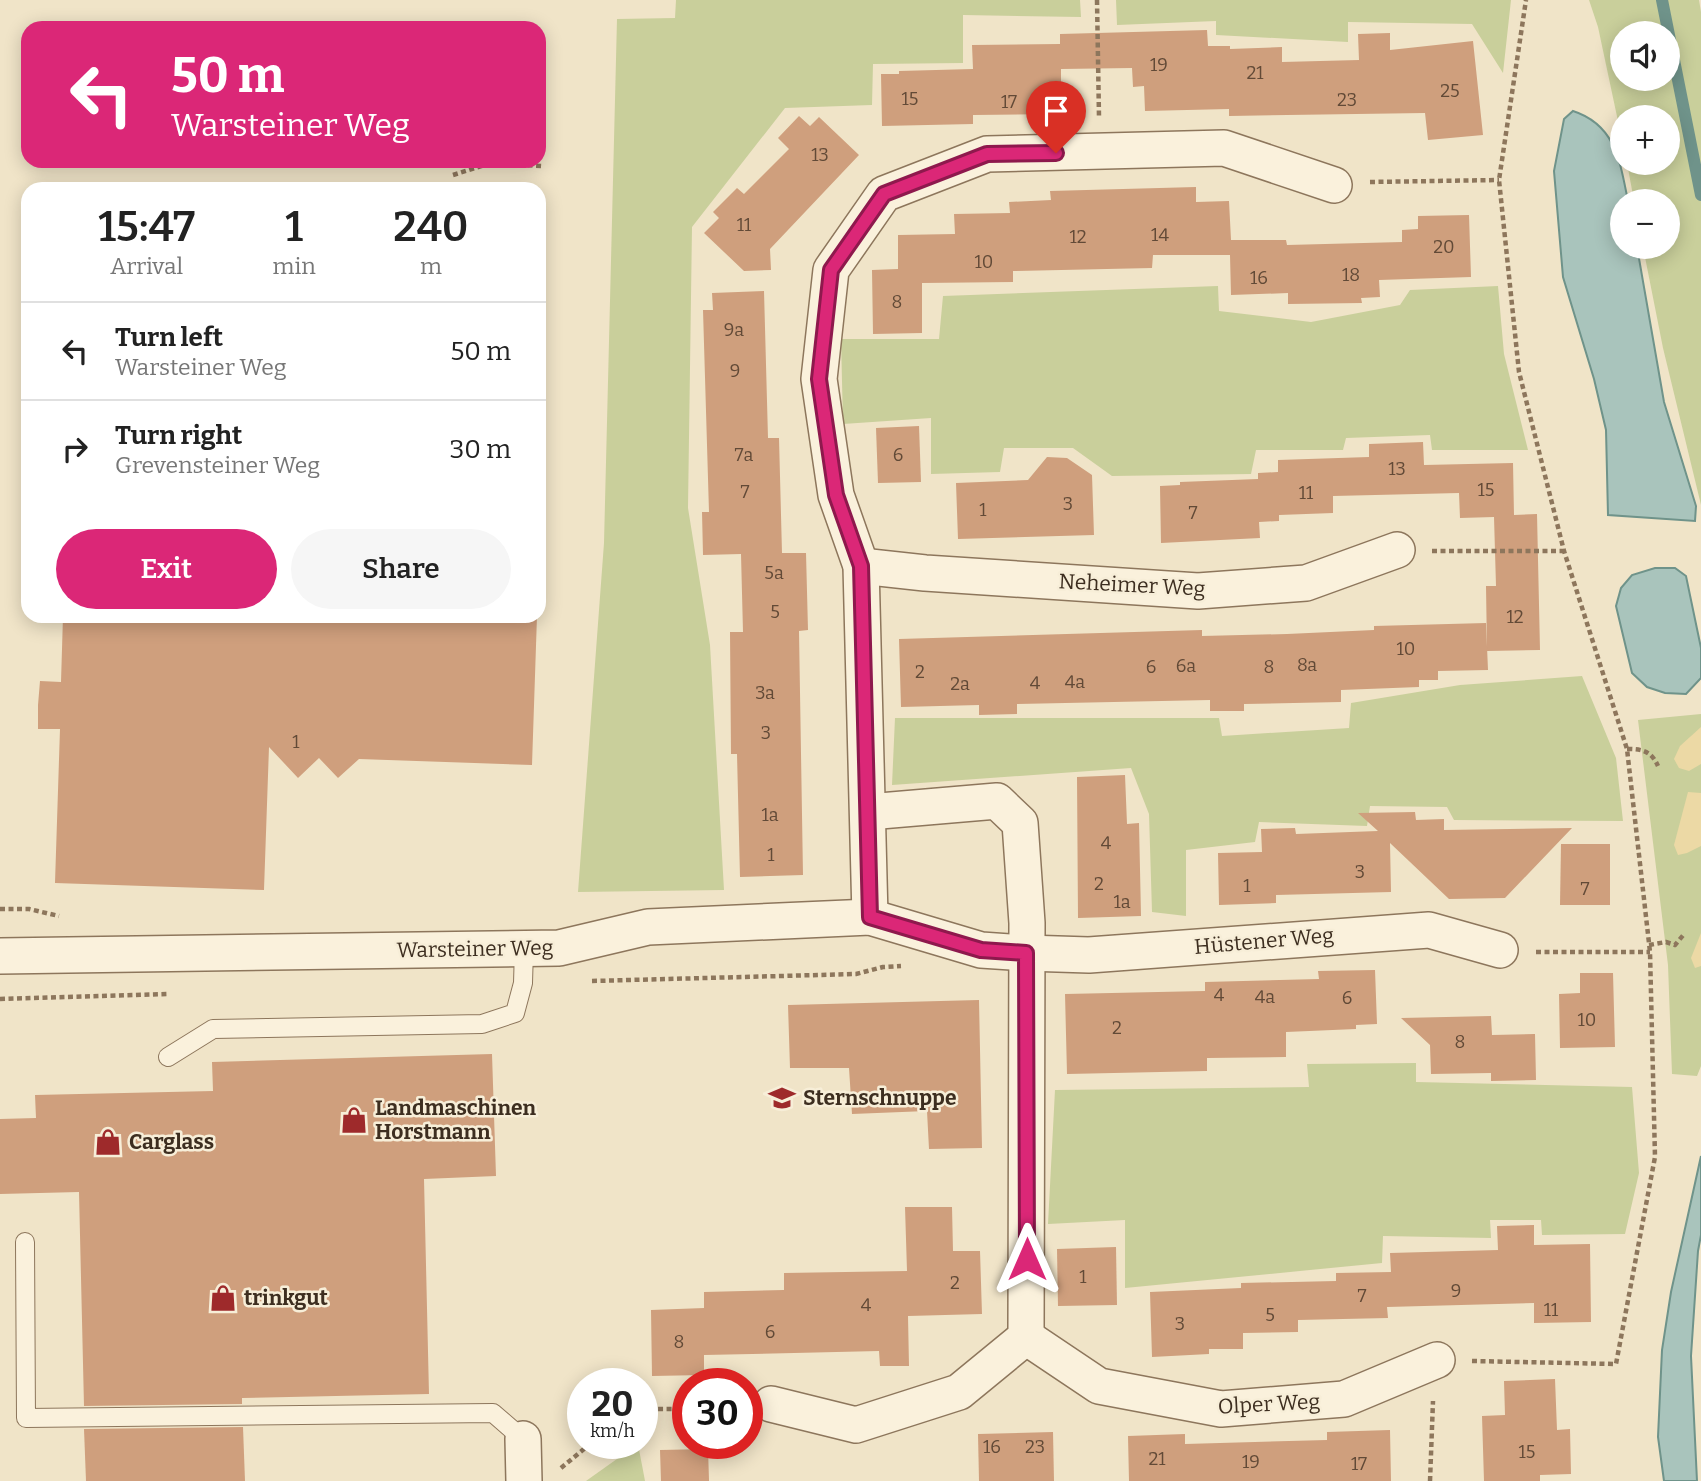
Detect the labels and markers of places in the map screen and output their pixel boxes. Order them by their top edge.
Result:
pin [1026,81,1086,153]
school or university icon: Sternschnuppe [767,1083,797,1113]
place label: Sternschnuppe [803,1085,956,1111]
place label: Landmaschinen Horstmann [375,1095,536,1145]
shop icon: Landmaschinen Horstmann [339,1105,369,1135]
shop icon: Carglass [93,1127,123,1157]
place label: Carglass [129,1129,214,1155]
shop icon: trinkgut [208,1283,238,1313]
place label: trinkgut [244,1285,329,1311]

